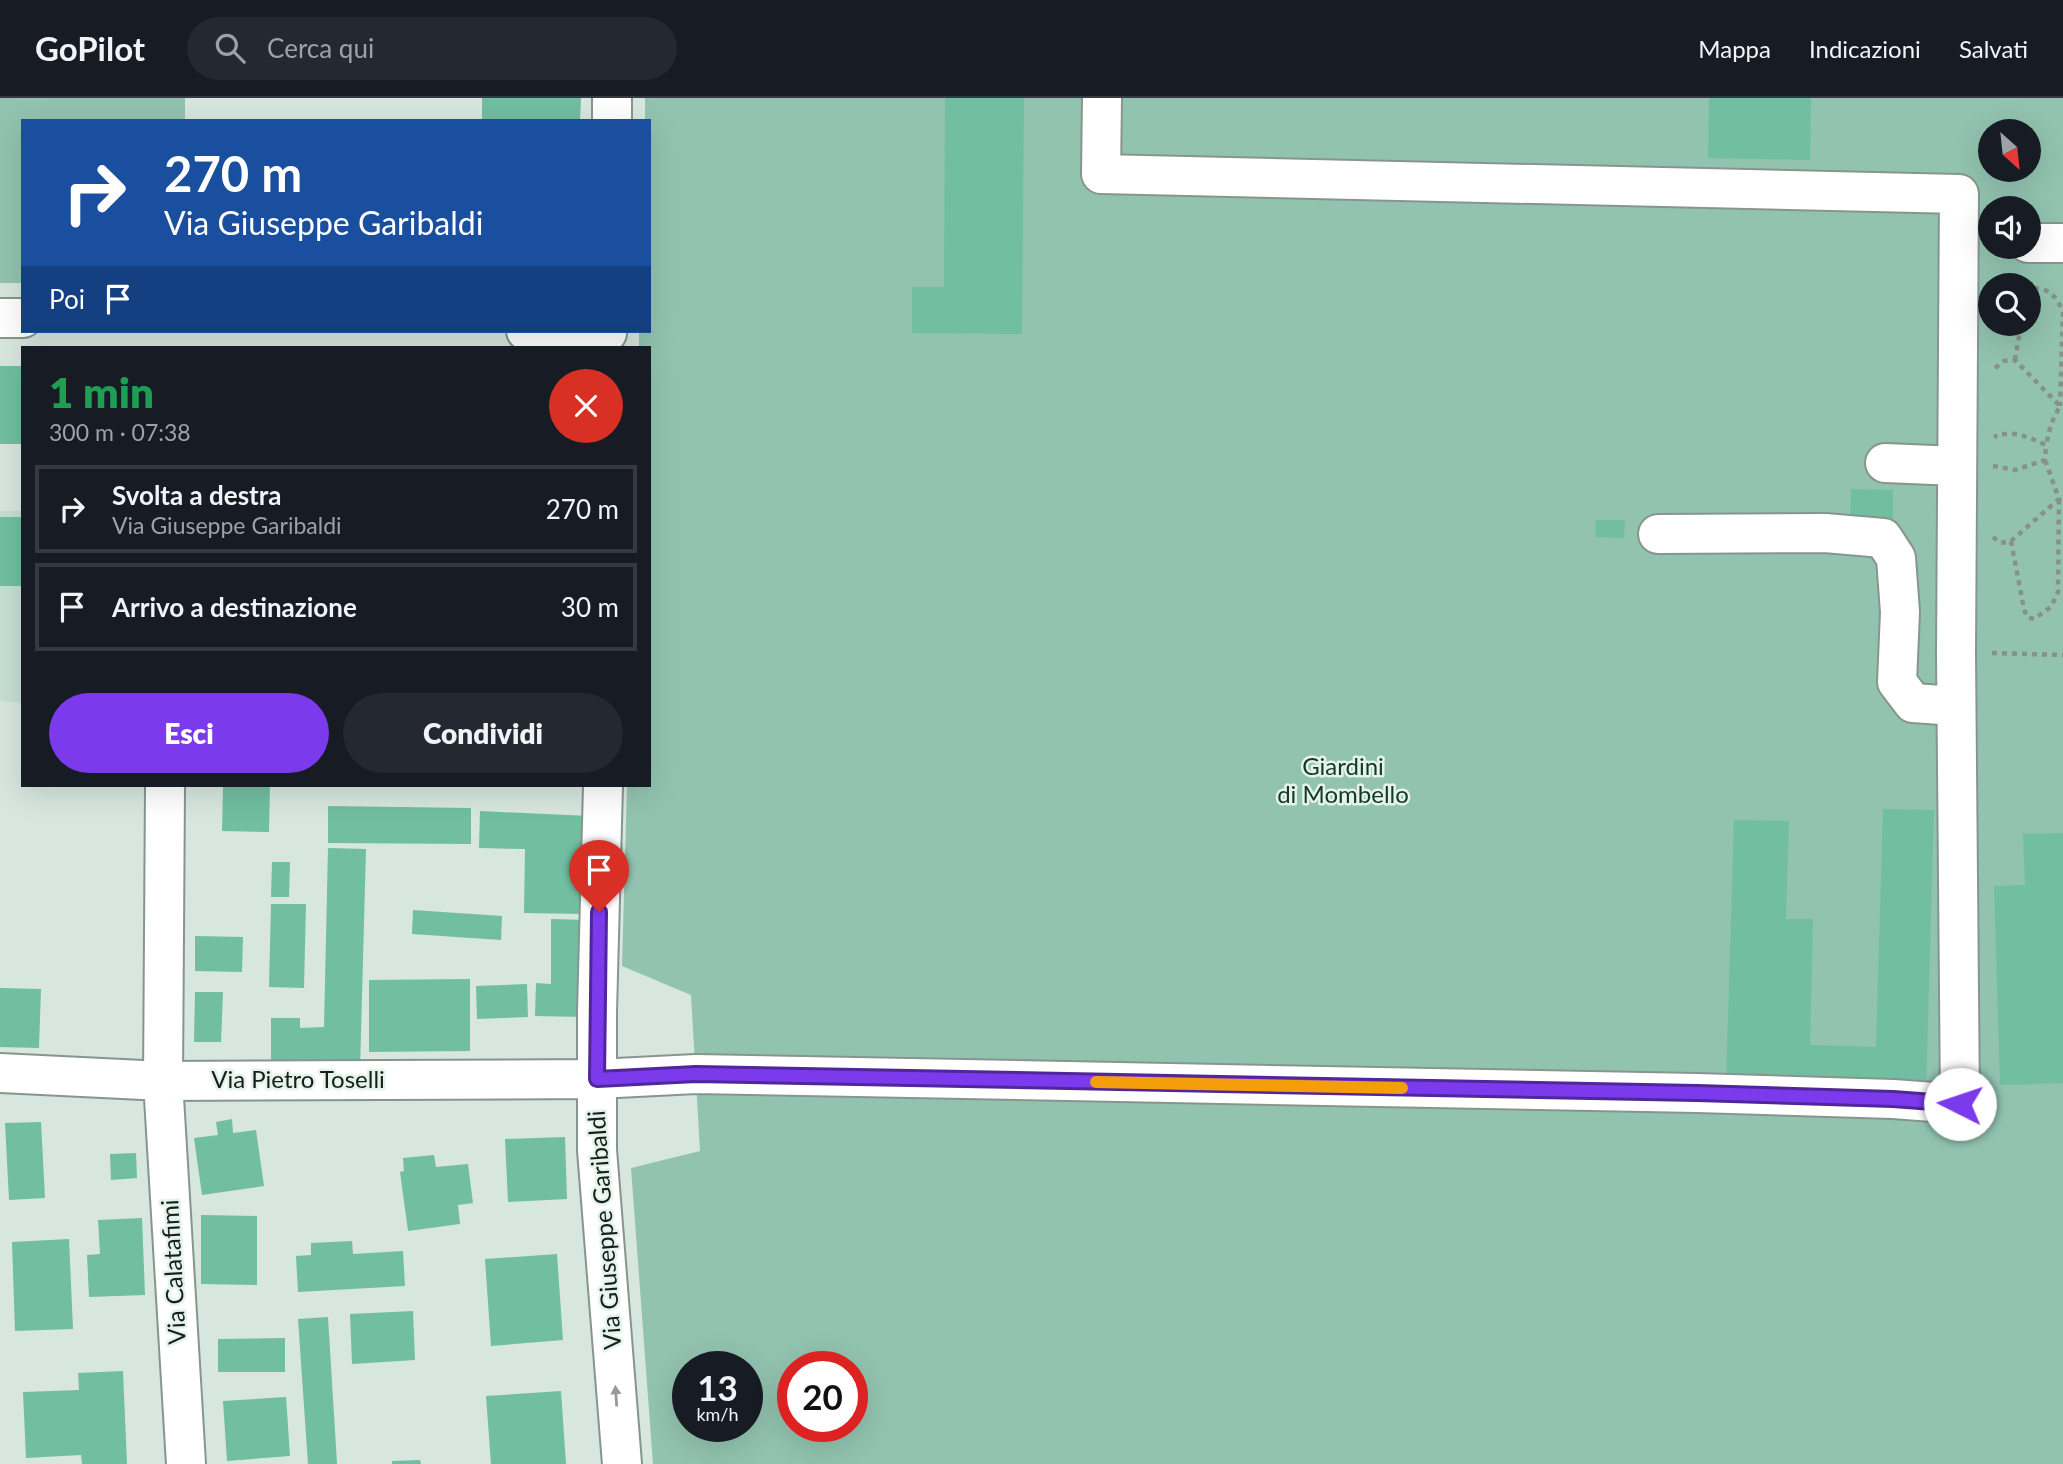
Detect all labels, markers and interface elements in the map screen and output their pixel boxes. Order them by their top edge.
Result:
search box [187,17,677,80]
text: GoPilot [35,28,145,68]
icon: search [211,29,249,67]
text: Cerca qui [267,32,374,64]
text: Mappa [1698,34,1771,63]
text: Indicazioni [1809,34,1921,63]
text: Salvati [1959,34,2028,63]
north arrow [1978,119,2040,182]
map controls [1978,119,2041,336]
text: 270 m [164,144,302,202]
icon: right [49,147,140,238]
button: sound [1978,196,2041,259]
text: Via Giuseppe Garibaldi [164,203,483,242]
button: search [1978,273,2041,336]
icon: arrive [99,280,137,318]
text: Poi [49,283,85,315]
text: 1 min [49,367,154,417]
button: close [549,369,623,443]
text: 300 m · 07:38 [49,418,191,446]
text: Svolta a destra [112,479,282,511]
icon: right [53,490,91,528]
text: 270 m [546,493,619,525]
text: Via Giuseppe Garibaldi [112,511,342,539]
icon: arrive [53,588,91,626]
text: Arrivo a destinazione [112,591,357,623]
text: 30 m [561,591,619,623]
button: Esci [49,693,329,773]
button: Condividi [343,693,623,773]
park label: Giardini di Mombello [1277,751,1409,808]
pin [569,840,629,912]
icon: arrive [580,851,618,889]
street label: Via Pietro Toselli [211,1064,385,1093]
position arrow [1923,1067,1997,1141]
street label: Via Giuseppe Garibaldi [581,1110,626,1351]
street label: Via Calatafimi [154,1199,191,1345]
speed limit sign: 20 [777,1351,868,1442]
text: 13 [697,1366,738,1408]
one-way arrow [610,1385,621,1407]
text: km/h [696,1403,739,1425]

